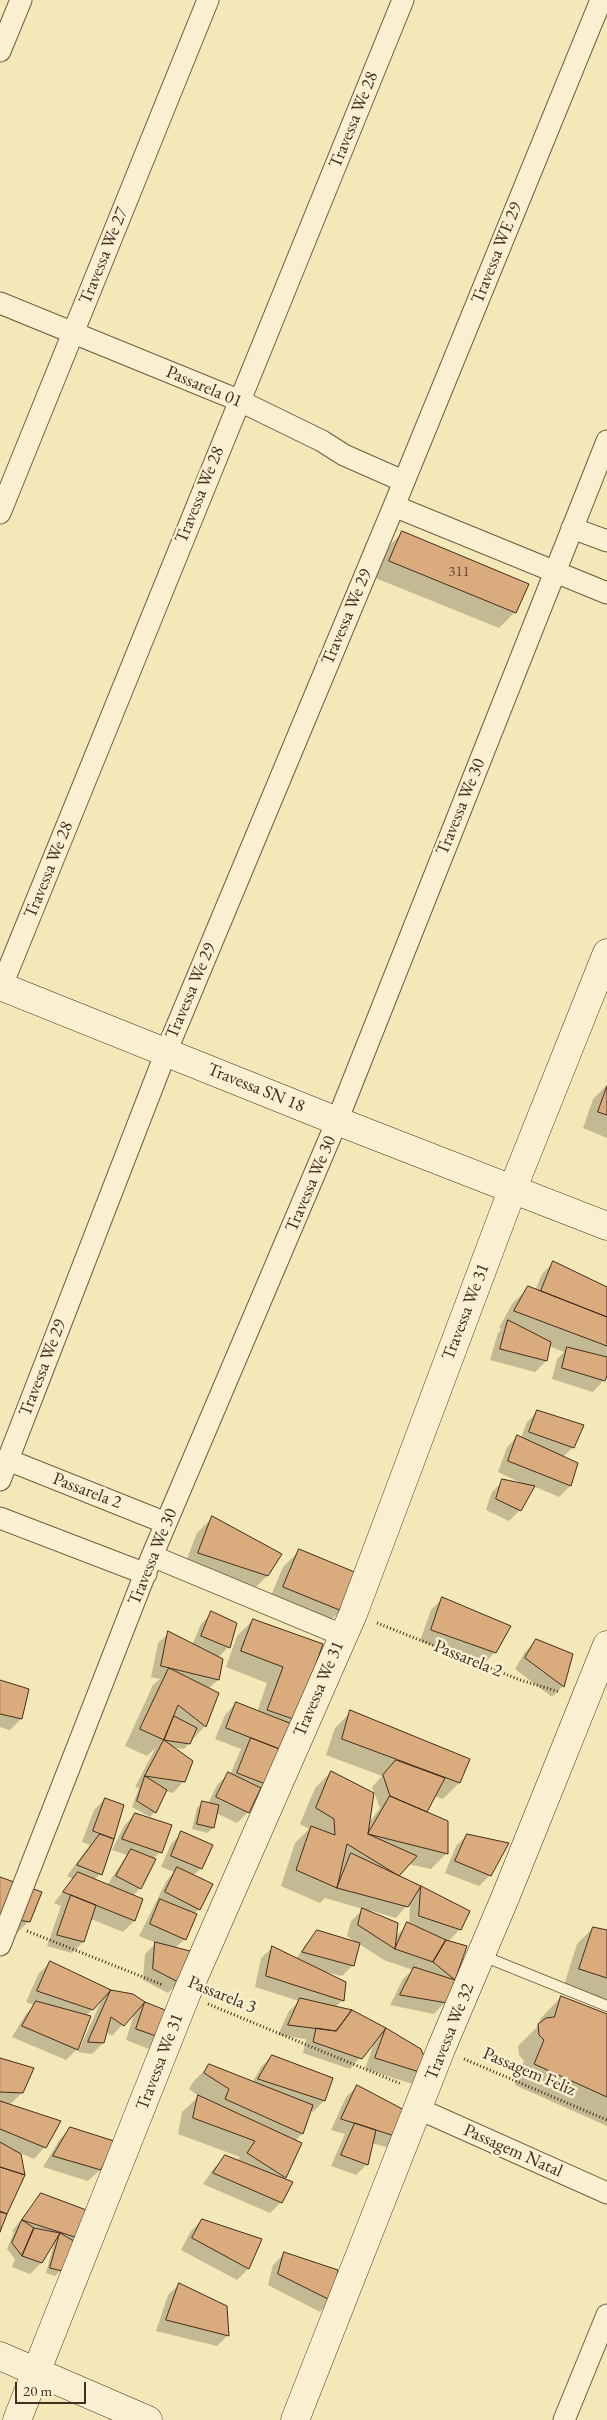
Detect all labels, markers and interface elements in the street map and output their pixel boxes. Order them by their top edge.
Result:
street label: Travessa We 28 [325,68,383,172]
street label: Travessa WE 29 [467,199,527,307]
street label: Travessa We 27 [75,204,133,308]
street label: Passarela 01 [163,361,245,413]
street label: Travessa We 28 [171,443,229,547]
house number: 311 [448,563,470,581]
street label: Travessa We 29 [317,566,377,668]
street label: Travessa We 30 [432,755,490,859]
street label: Travessa We 28 [20,818,78,922]
street label: Travessa We 29 [161,940,221,1042]
street label: Travessa SN 18 [204,1059,308,1117]
street label: Travessa We 30 [281,1133,341,1235]
street label: Travessa We 31 [438,1260,494,1364]
street label: Travessa We 29 [15,1316,71,1420]
street label: Passarela 2 [50,1468,124,1514]
street label: Travessa We 30 [124,1505,182,1609]
street label: Passarela 2 [431,1636,505,1682]
street label: Travessa We 31 [289,1638,349,1740]
street label: Passarela 3 [185,1972,259,2018]
street label: Travessa We 32 [421,1980,479,2084]
street label: Travessa We 31 [132,2010,188,2114]
street label: Passagem Feliz [479,2043,579,2101]
street label: Passagem Natal [460,2120,566,2182]
scale bar [18,2372,89,2404]
text: 20 m [23,2381,52,2400]

